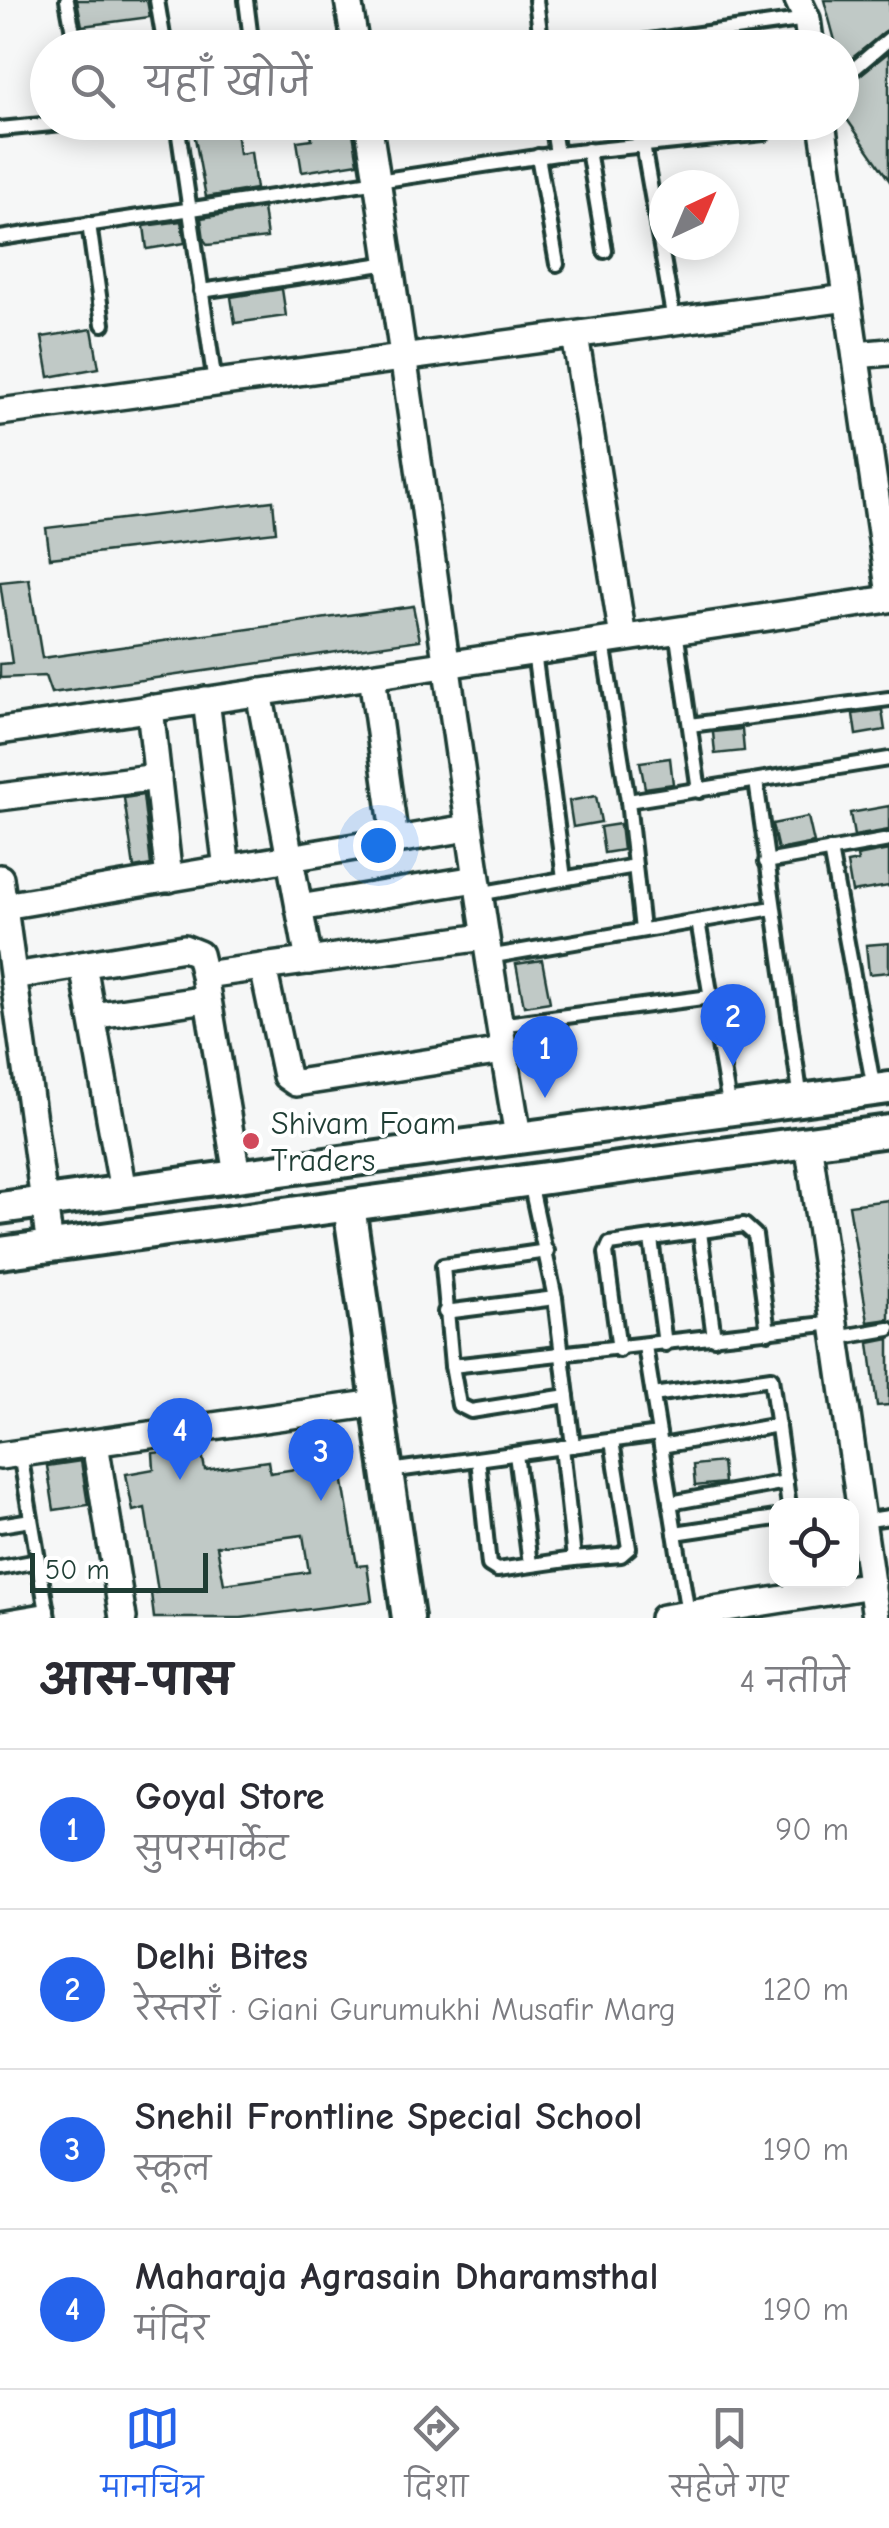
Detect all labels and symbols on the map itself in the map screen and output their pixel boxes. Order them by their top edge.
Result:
north arrow [649,170,739,260]
your location [353,820,404,871]
pin: 2 [700,984,766,1066]
pin: 1 [512,1016,578,1098]
place label: Shivam Foam Traders [271,1105,456,1179]
marker: Shivam Foam Traders [240,1130,262,1152]
pin: 4 [148,1398,212,1480]
pin: 3 [288,1418,354,1501]
scale bar [30,1548,208,1592]

